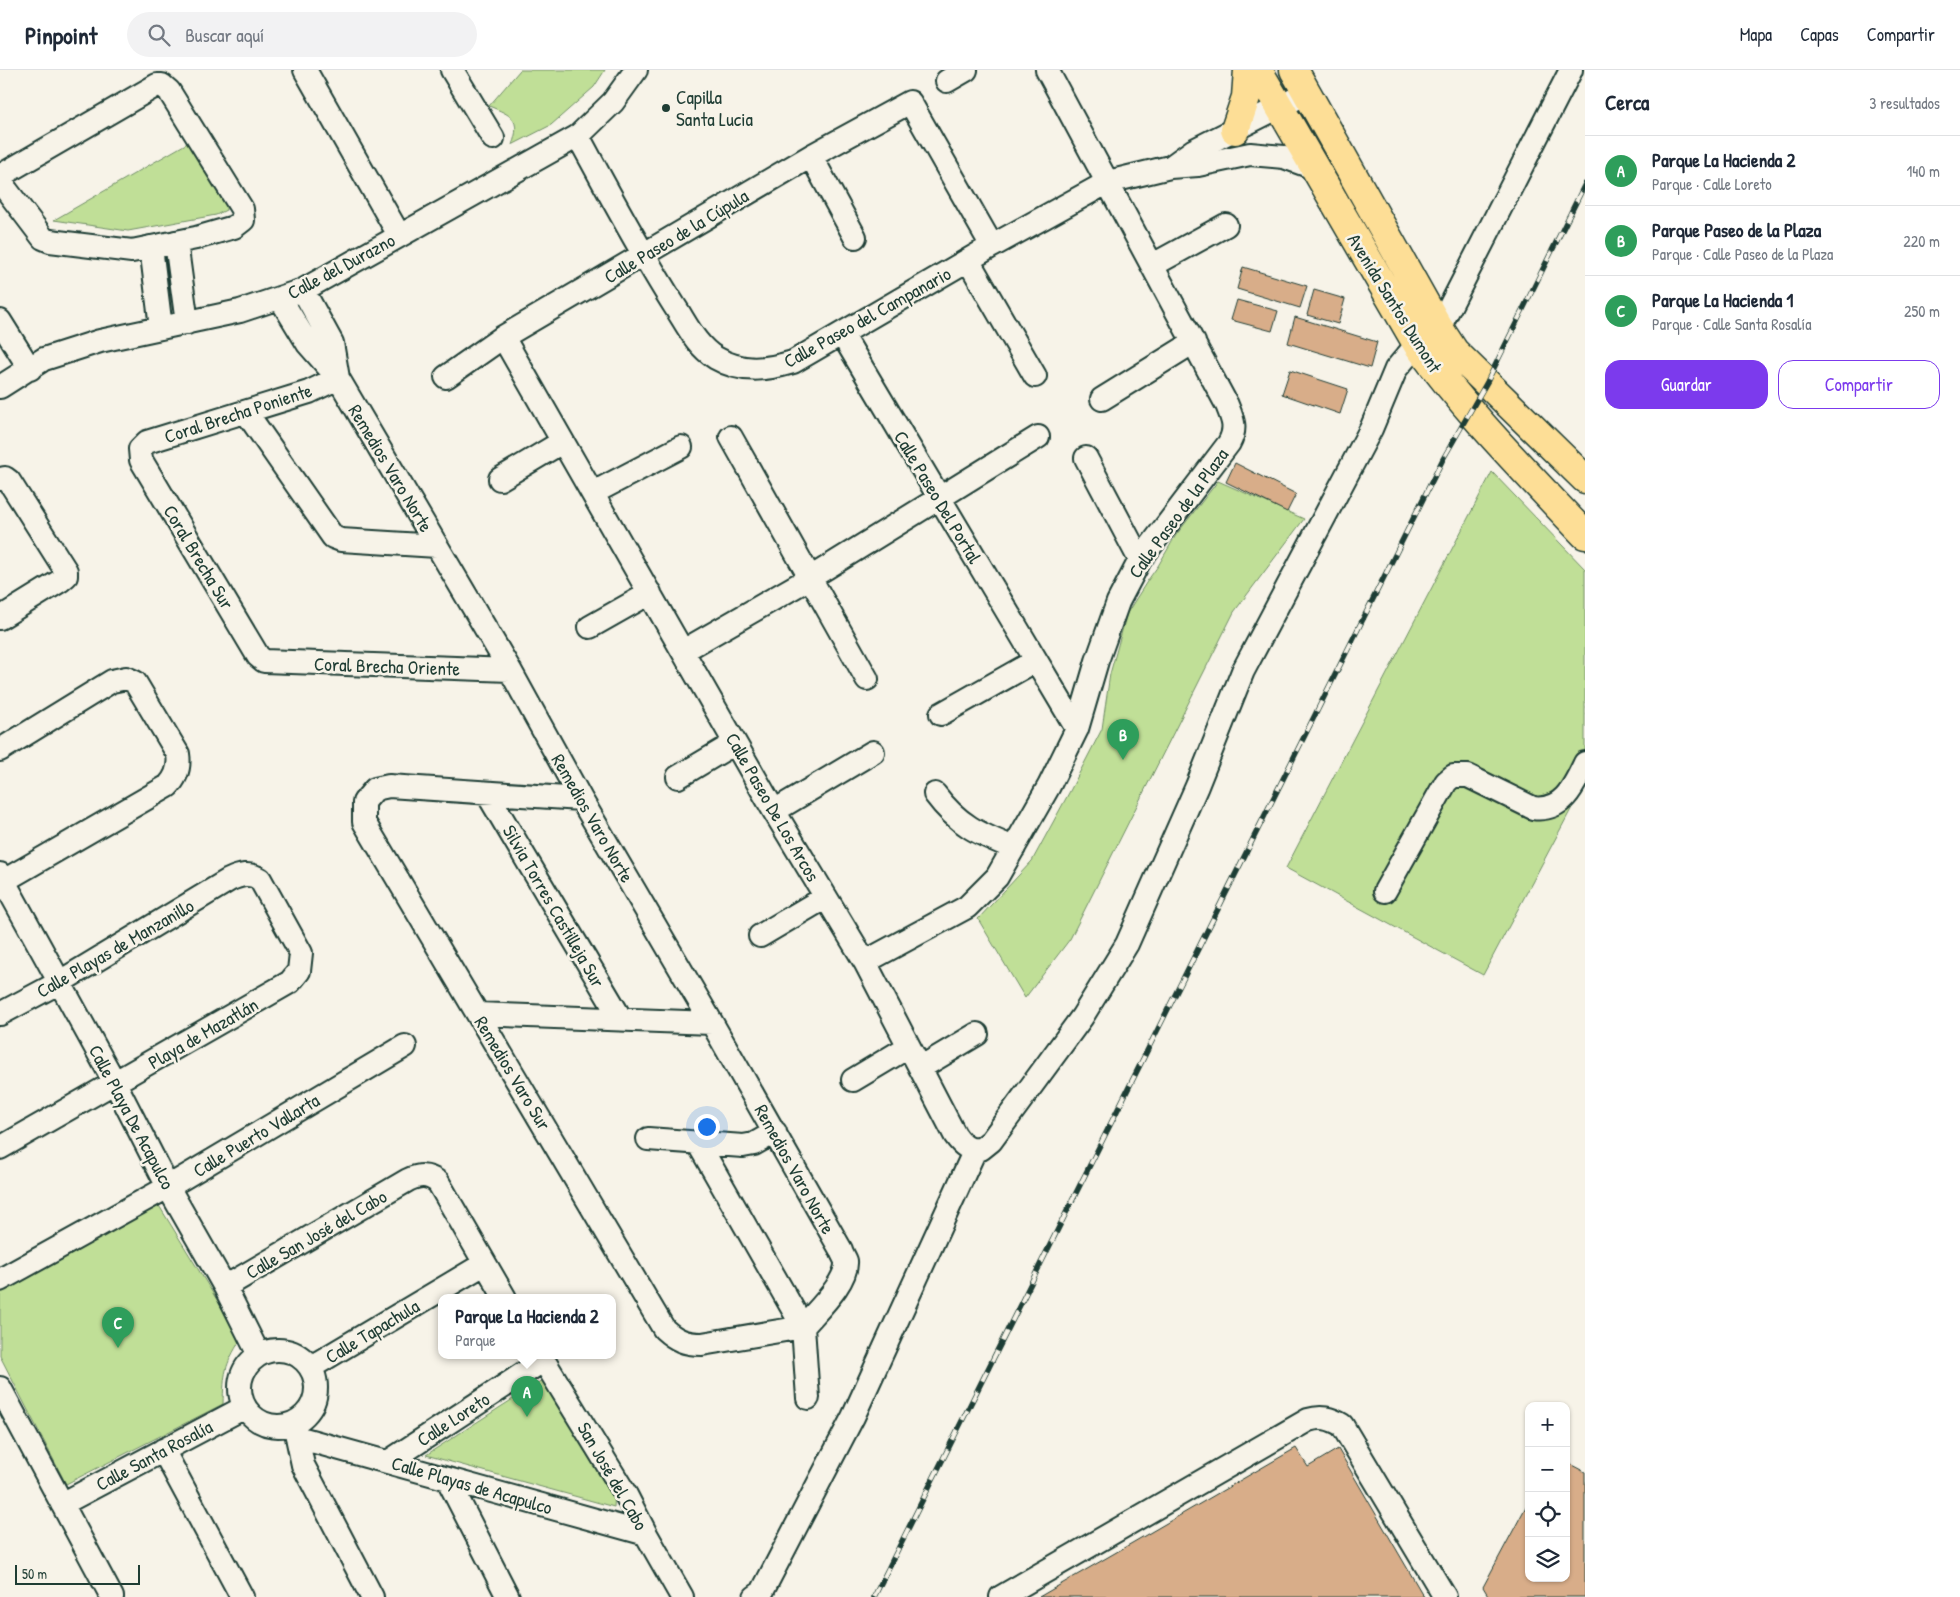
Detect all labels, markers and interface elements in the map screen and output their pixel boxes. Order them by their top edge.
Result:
search box [127,12,477,57]
text: Pinpoint [25,19,97,51]
icon: search [145,21,173,49]
text: Buscar aquí [185,22,264,48]
text: Mapa [1740,22,1772,47]
text: Capas [1800,22,1839,47]
text: Compartir [1867,22,1935,47]
place label: Capilla Santa Lucia [676,84,753,132]
text: Cerca [1605,88,1649,117]
text: 3 resultados [1869,92,1940,114]
marker: Capilla Santa Lucia [660,102,672,114]
text: Parque La Hacienda 2 [1652,147,1795,173]
text: A [1617,160,1625,182]
text: 140 m [1906,160,1940,182]
text: Parque · Calle Loreto [1652,173,1772,195]
street label: Calle Paseo de la Cúpula [599,182,753,289]
text: Parque Paseo de la Plaza [1652,217,1821,243]
street label: Calle del Durazno [283,227,400,305]
street label: Avenida Santos Dumont [1342,228,1449,378]
text: B [1617,230,1625,252]
text: 220 m [1903,230,1940,252]
text: Parque · Calle Paseo de la Plaza [1652,243,1833,265]
street label: Calle Paseo del Campanario [779,260,956,374]
text: Parque La Hacienda 1 [1652,287,1793,313]
text: C [1617,300,1625,322]
text: 250 m [1904,300,1940,322]
text: Parque · Calle Santa Rosalía [1652,313,1811,335]
button: Guardar [1605,360,1768,409]
button: Compartir [1778,360,1940,409]
street label: Coral Brecha Poniente [161,377,316,449]
street label: Remedios Varo Norte [343,399,440,537]
street label: Calle Paseo Del Portal [888,426,988,569]
street label: Calle Paseo de la Plaza [1122,442,1234,583]
street label: Coral Brecha Sur [158,500,241,615]
street label: Coral Brecha Oriente [313,650,461,682]
pin: B [1107,719,1139,760]
street label: Calle Paseo De Los Arcos [720,728,826,886]
street label: Remedios Varo Norte [546,749,641,887]
street label: Silvia Torres Castilleja Sur [497,820,612,993]
street label: Calle Playas de Manzanillo [32,892,199,1004]
street label: Playa de Mazatlán [143,991,263,1075]
street label: Remedios Varo Sur [469,1011,558,1135]
street label: Calle Playa De Acapulco [83,1040,181,1194]
street label: Calle Puerto Vallarta [188,1087,325,1183]
street label: Remedios Varo Norte [749,1100,842,1239]
your location [694,1114,720,1140]
street label: Calle San José del Cabo [241,1183,392,1285]
street label: Calle Tapachula [320,1292,424,1369]
popup [438,1294,616,1359]
text: Parque La Hacienda 2 [455,1303,599,1329]
pin: C [102,1307,134,1348]
text: Parque [455,1329,496,1351]
pin: A [511,1376,543,1417]
street label: Calle Loreto [412,1386,495,1452]
map controls [1525,1402,1570,1582]
button: + [1525,1402,1570,1447]
street label: Calle Santa Rosalía [91,1413,217,1497]
street label: San José del Cabo [572,1417,655,1535]
button: − [1525,1447,1570,1492]
street label: Calle Playas de Acapulco [389,1450,556,1520]
button: locate [1525,1492,1570,1537]
button: layers [1525,1537,1570,1582]
scale bar [15,1562,140,1585]
text: 50 m [22,1564,47,1583]

